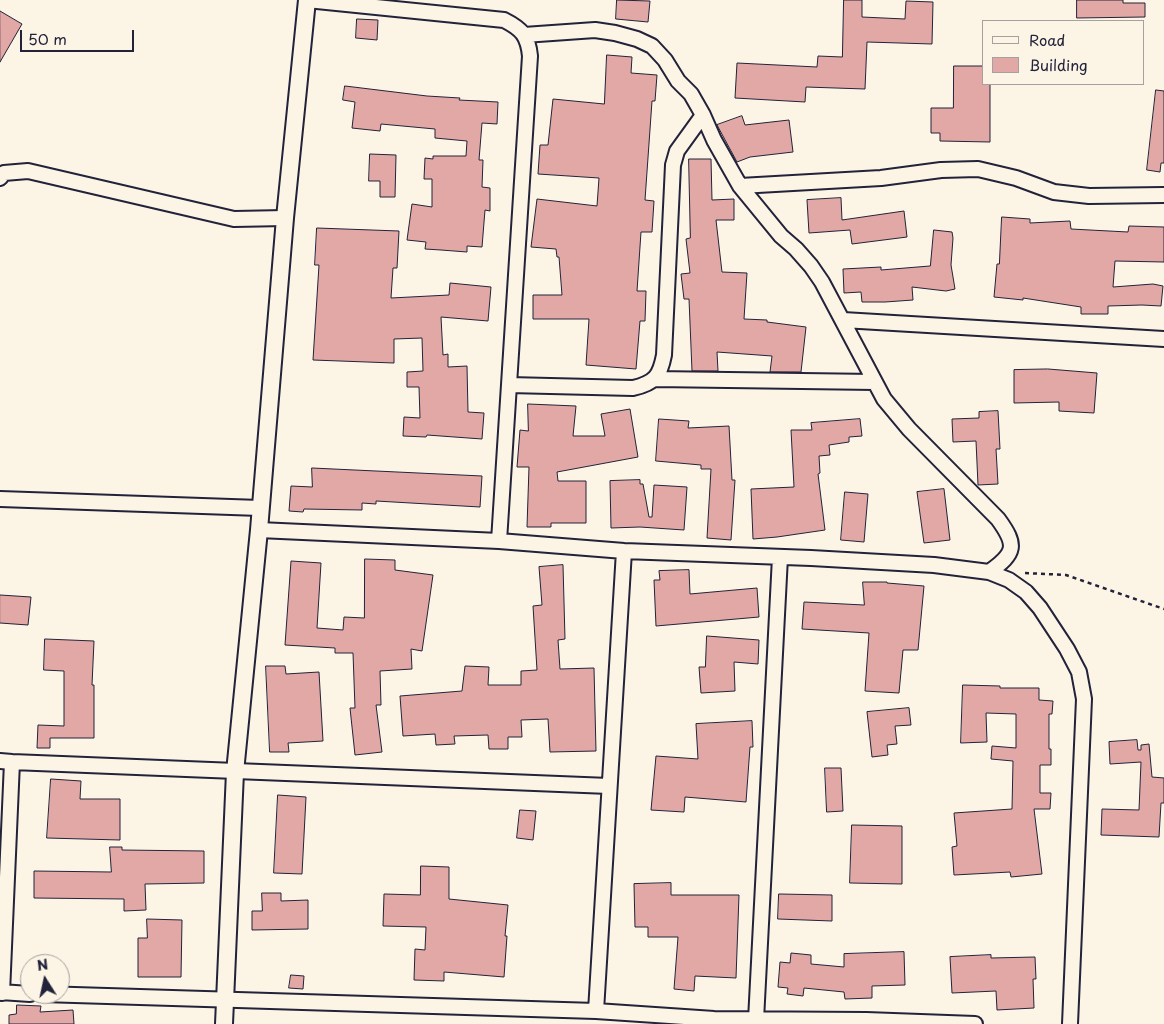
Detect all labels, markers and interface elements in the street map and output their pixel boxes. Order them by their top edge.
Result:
scale bar [22,20,136,52]
legend [982,20,1144,85]
text: 50 m [28,27,67,50]
text: Road [1029,28,1065,51]
text: Building [1029,53,1088,76]
text: N [35,953,50,976]
north arrow [20,954,70,1004]

